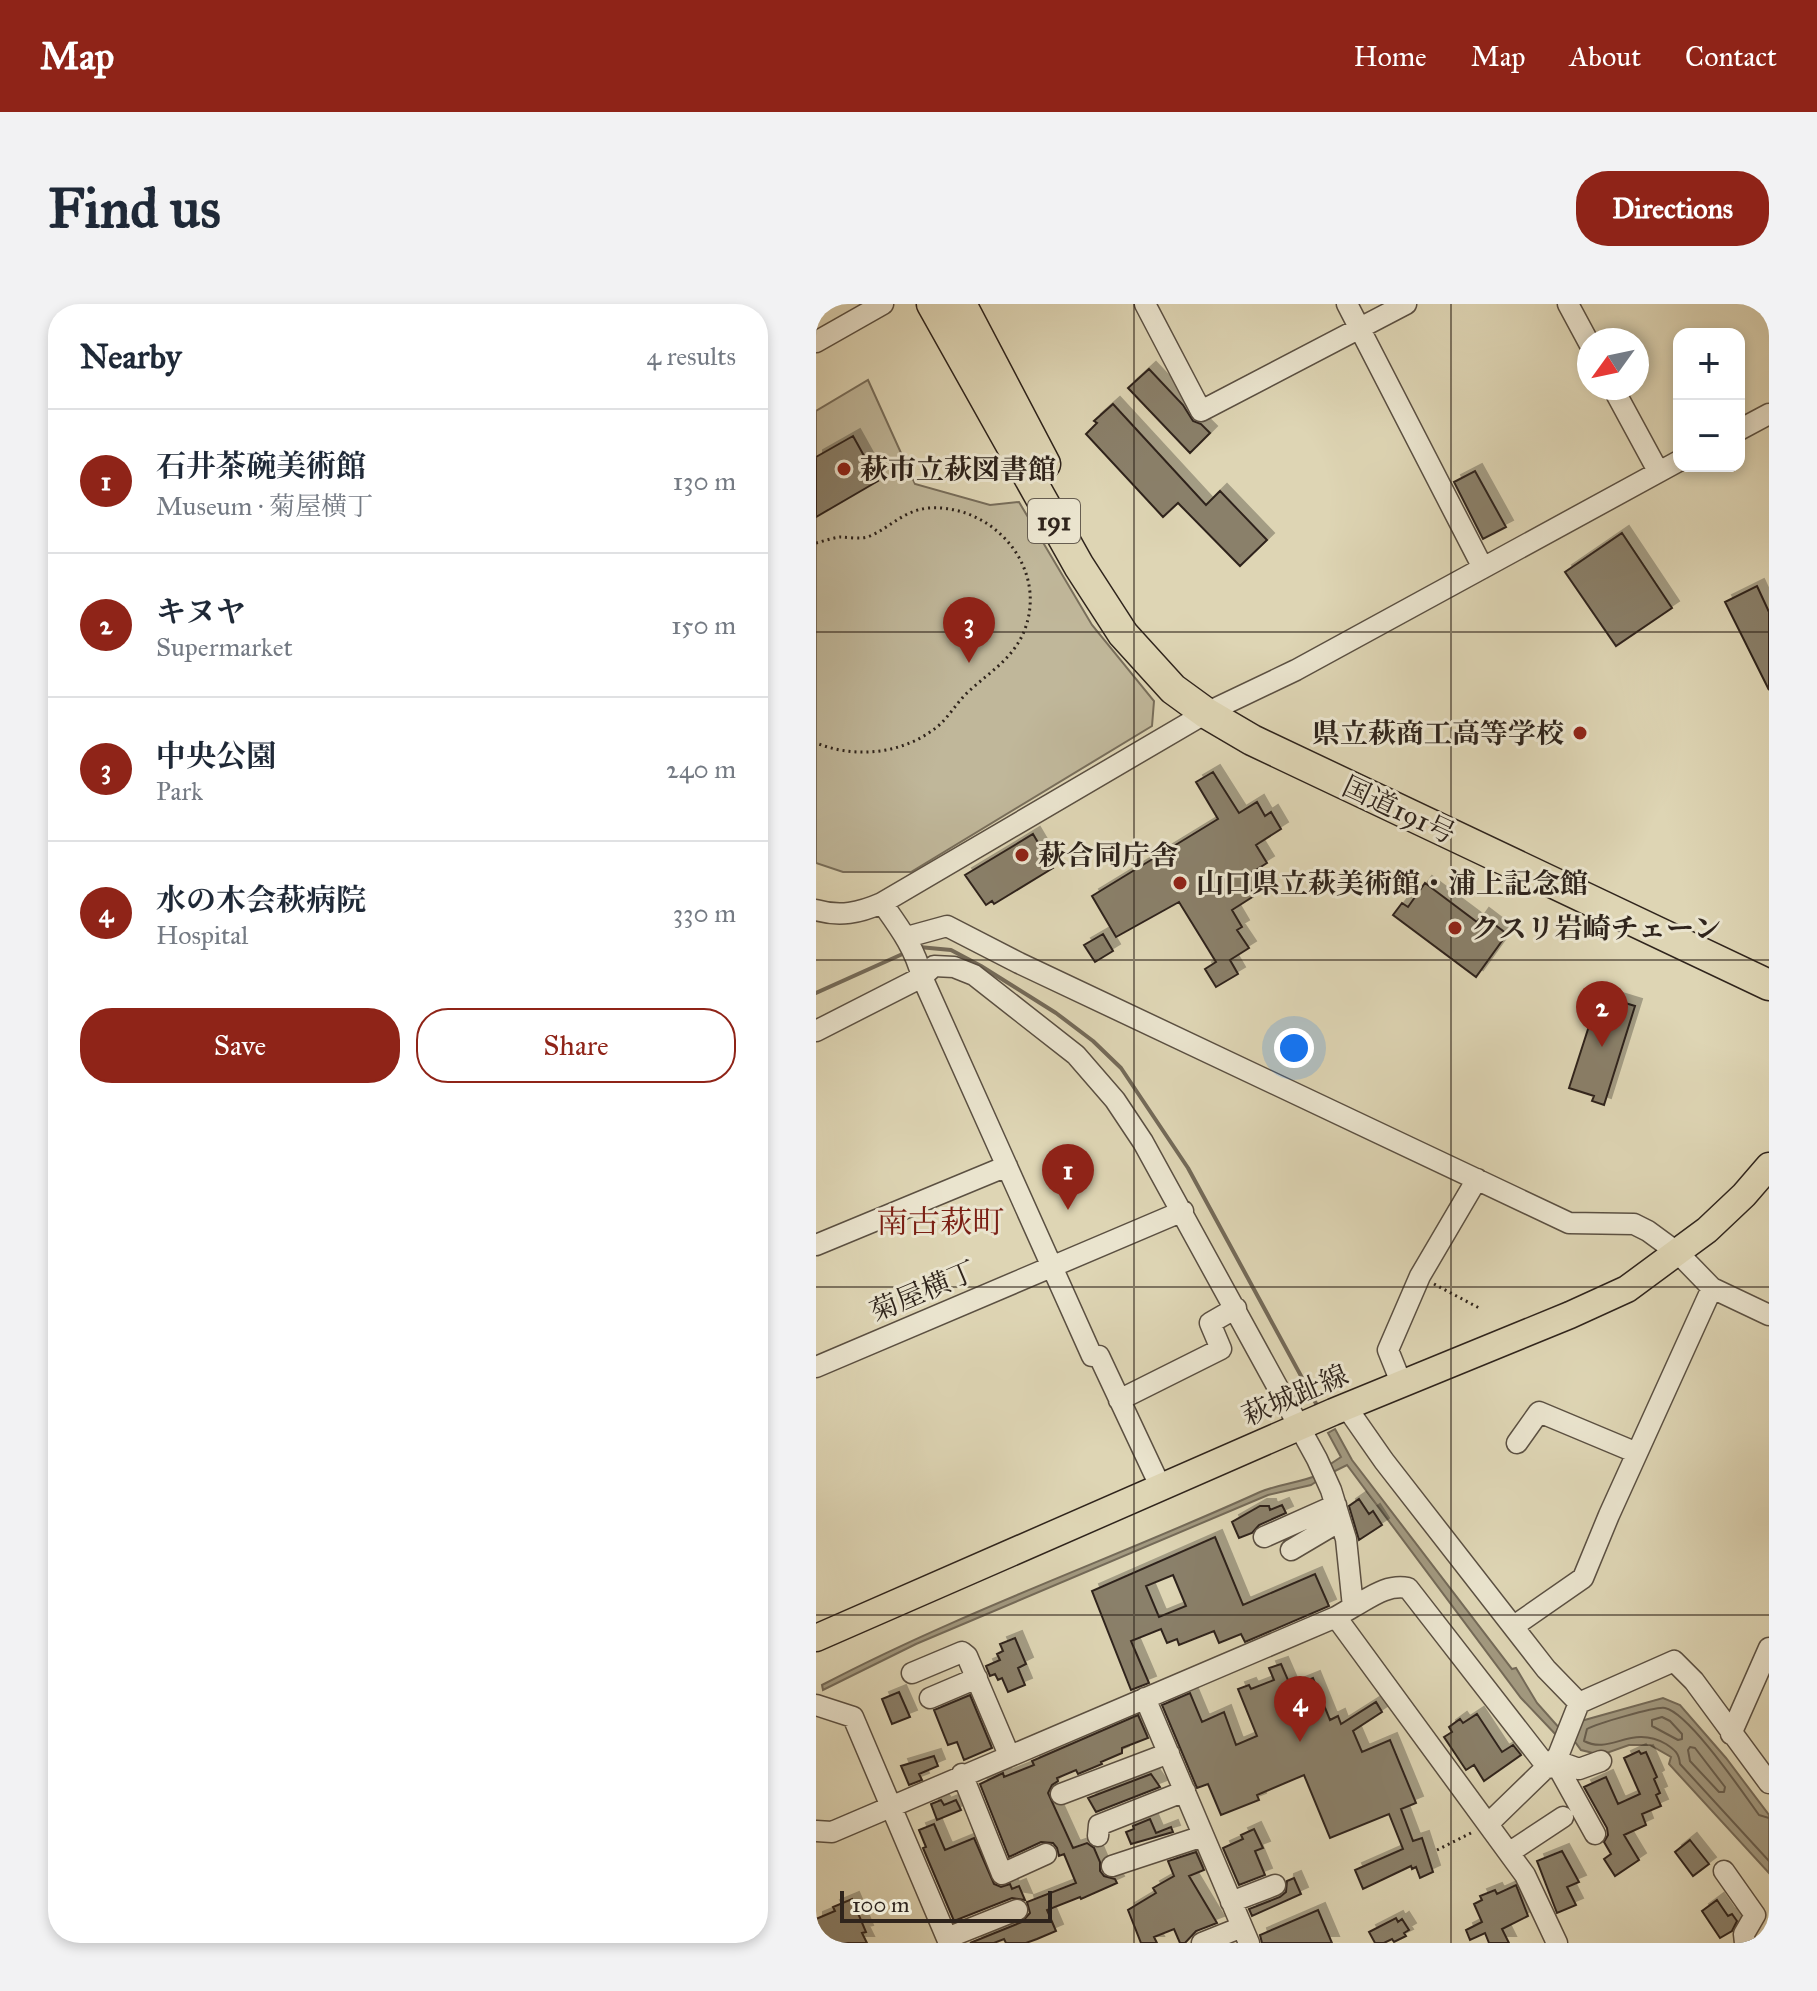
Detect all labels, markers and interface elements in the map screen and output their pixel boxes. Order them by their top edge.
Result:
text: Map [40,33,114,79]
text: Home [1354,39,1427,74]
text: Map [1471,39,1525,74]
text: About [1569,39,1641,74]
text: Contact [1685,39,1777,74]
button: Directions [1576,171,1769,246]
text: Find us [48,174,221,242]
north arrow [1577,328,1649,400]
map controls [1673,328,1745,472]
button: + [1673,328,1745,400]
text: Nearby [80,336,182,377]
text: 4 results [647,340,736,372]
button: − [1673,400,1745,472]
text: 石井茶碗美術館 [156,448,366,484]
place label: 萩市立萩図書館 [860,452,1056,487]
marker: 萩市立萩図書館 [835,460,853,478]
text: 1 [101,465,111,497]
text: 130 m [673,465,736,497]
text: Museum · 菊屋横丁 [156,490,373,522]
road number: 191 [1028,499,1080,543]
text: キヌヤ [156,594,246,630]
pin: 3 [943,597,995,663]
text: 2 [100,609,112,641]
text: 150 m [671,609,736,641]
text: Supermarket [156,631,293,663]
place label: 県立萩商工高等学校 [1312,716,1564,751]
marker: 県立萩商工高等学校 [1571,724,1589,742]
text: 中央公園 [156,738,276,774]
text: 3 [101,753,111,785]
text: 240 m [666,753,736,785]
street label: 国道191号 [1337,769,1461,851]
text: Park [156,775,203,807]
place label: 萩合同庁舎 [1038,838,1178,873]
marker: 萩合同庁舎 [1013,846,1031,864]
place label: 山口県立萩美術館・浦上記念館 [1196,866,1588,901]
marker: 山口県立萩美術館・浦上記念館 [1171,874,1189,892]
text: 水の木会萩病院 [156,882,366,918]
text: 4 [99,897,113,929]
text: 330 m [673,897,736,929]
place label: クスリ岩崎チェーン [1471,911,1721,946]
text: Hospital [156,919,248,951]
marker: クスリ岩崎チェーン [1446,919,1464,937]
pin: 2 [1576,981,1628,1047]
button: Save [80,1008,400,1083]
button: Share [416,1008,736,1083]
your location [1274,1028,1314,1068]
pin: 1 [1042,1144,1094,1210]
district label: 南古萩町 [876,1203,1004,1242]
street label: 菊屋横丁 [865,1253,981,1329]
street label: 萩城趾線 [1237,1357,1353,1433]
pin: 4 [1274,1676,1326,1742]
scale bar [840,1887,1052,1923]
text: 100 m [852,1891,909,1918]

